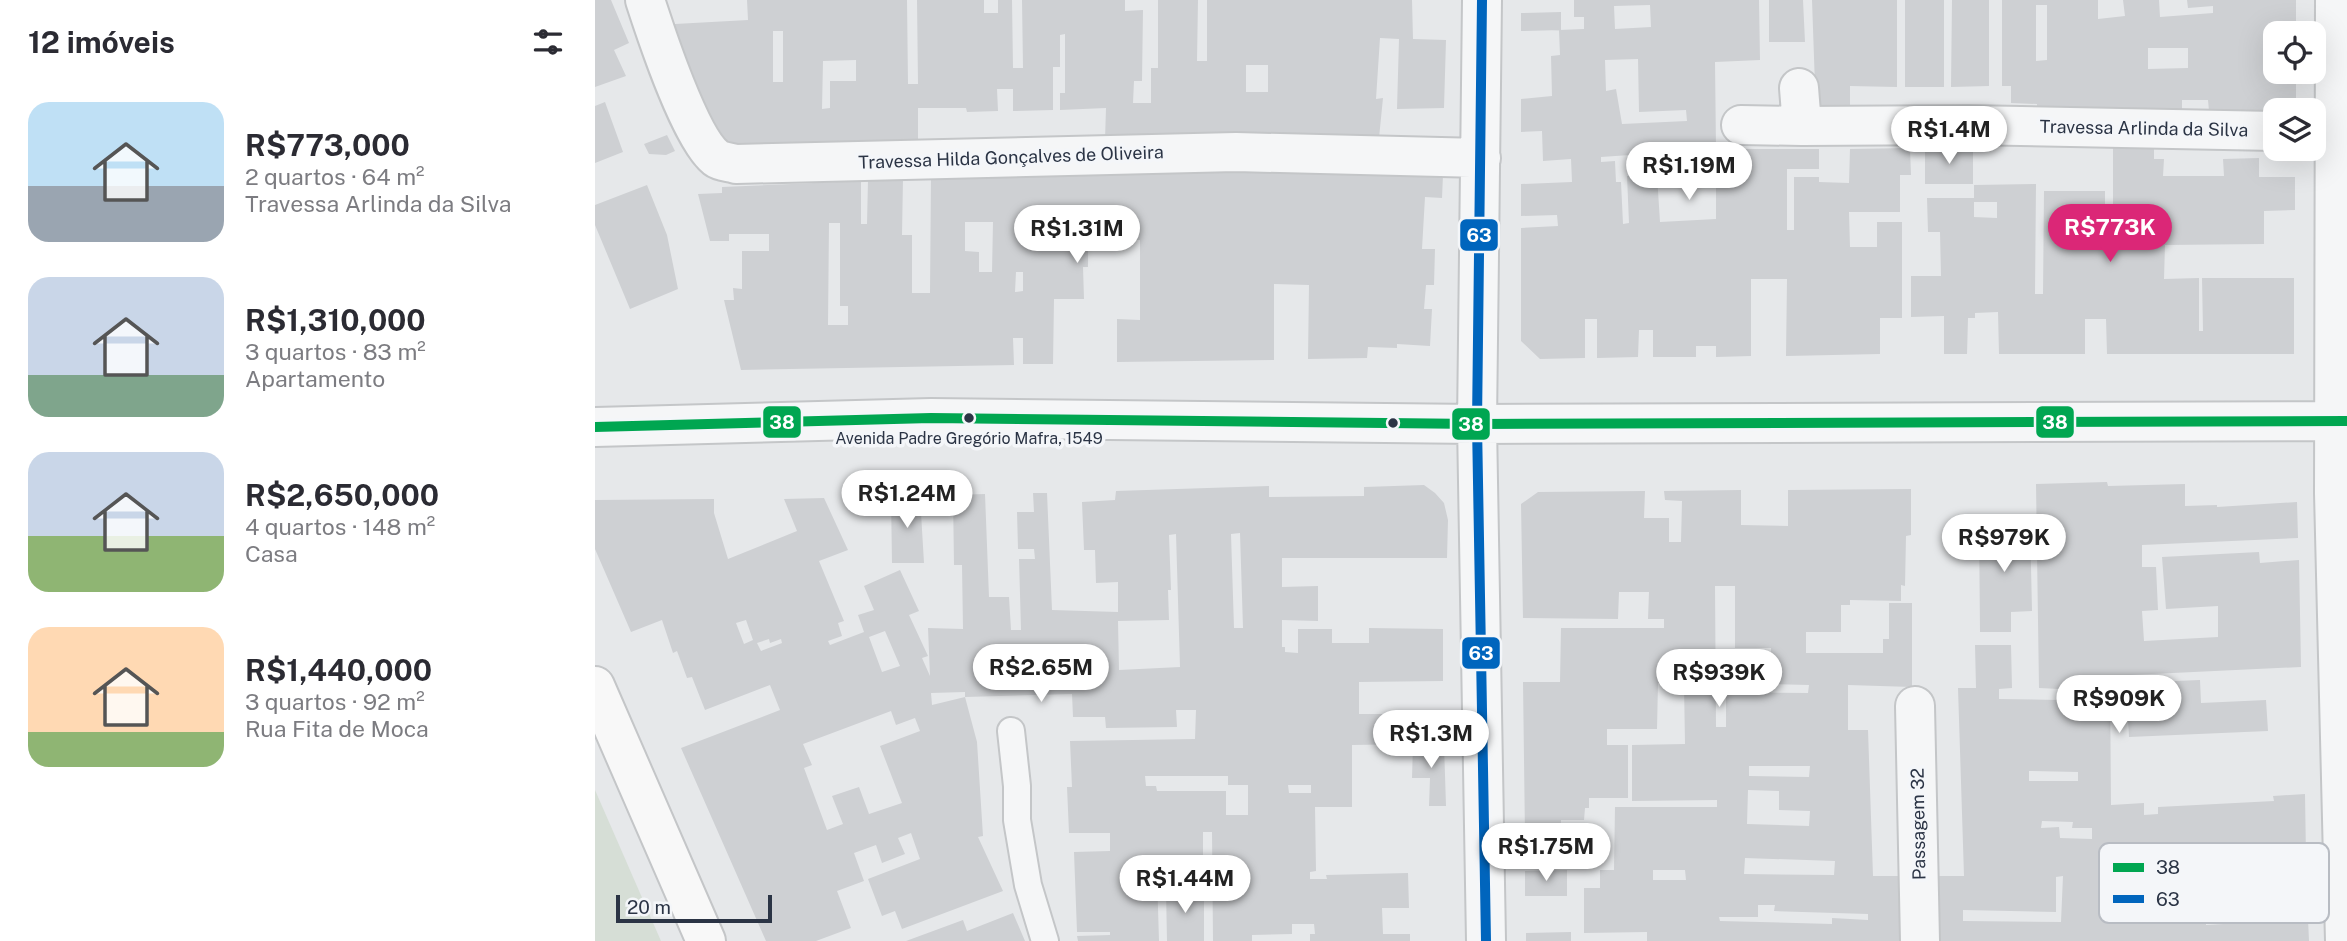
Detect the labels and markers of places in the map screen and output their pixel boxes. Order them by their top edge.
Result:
pin: R$1.4M [1892,106,2006,166]
pin: R$1.19M [1624,142,1754,202]
pin: R$773K [2053,204,2167,264]
pin: R$1.31M [1012,205,1142,265]
marker: Avenida Padre Gregório Mafra, 1549 [962,411,976,425]
unlabelled marker [1386,416,1400,430]
place label: Avenida Padre Gregório Mafra, 1549 [835,429,1103,448]
pin: R$1.24M [842,470,972,530]
pin: R$979K [1947,514,2061,574]
pin: R$2.65M [976,644,1106,704]
pin: R$939K [1662,650,1776,709]
pin: R$909K [2062,676,2176,735]
pin: R$1.3M [1374,710,1488,770]
pin: R$1.75M [1481,824,1611,883]
pin: R$1.44M [1120,856,1250,915]

